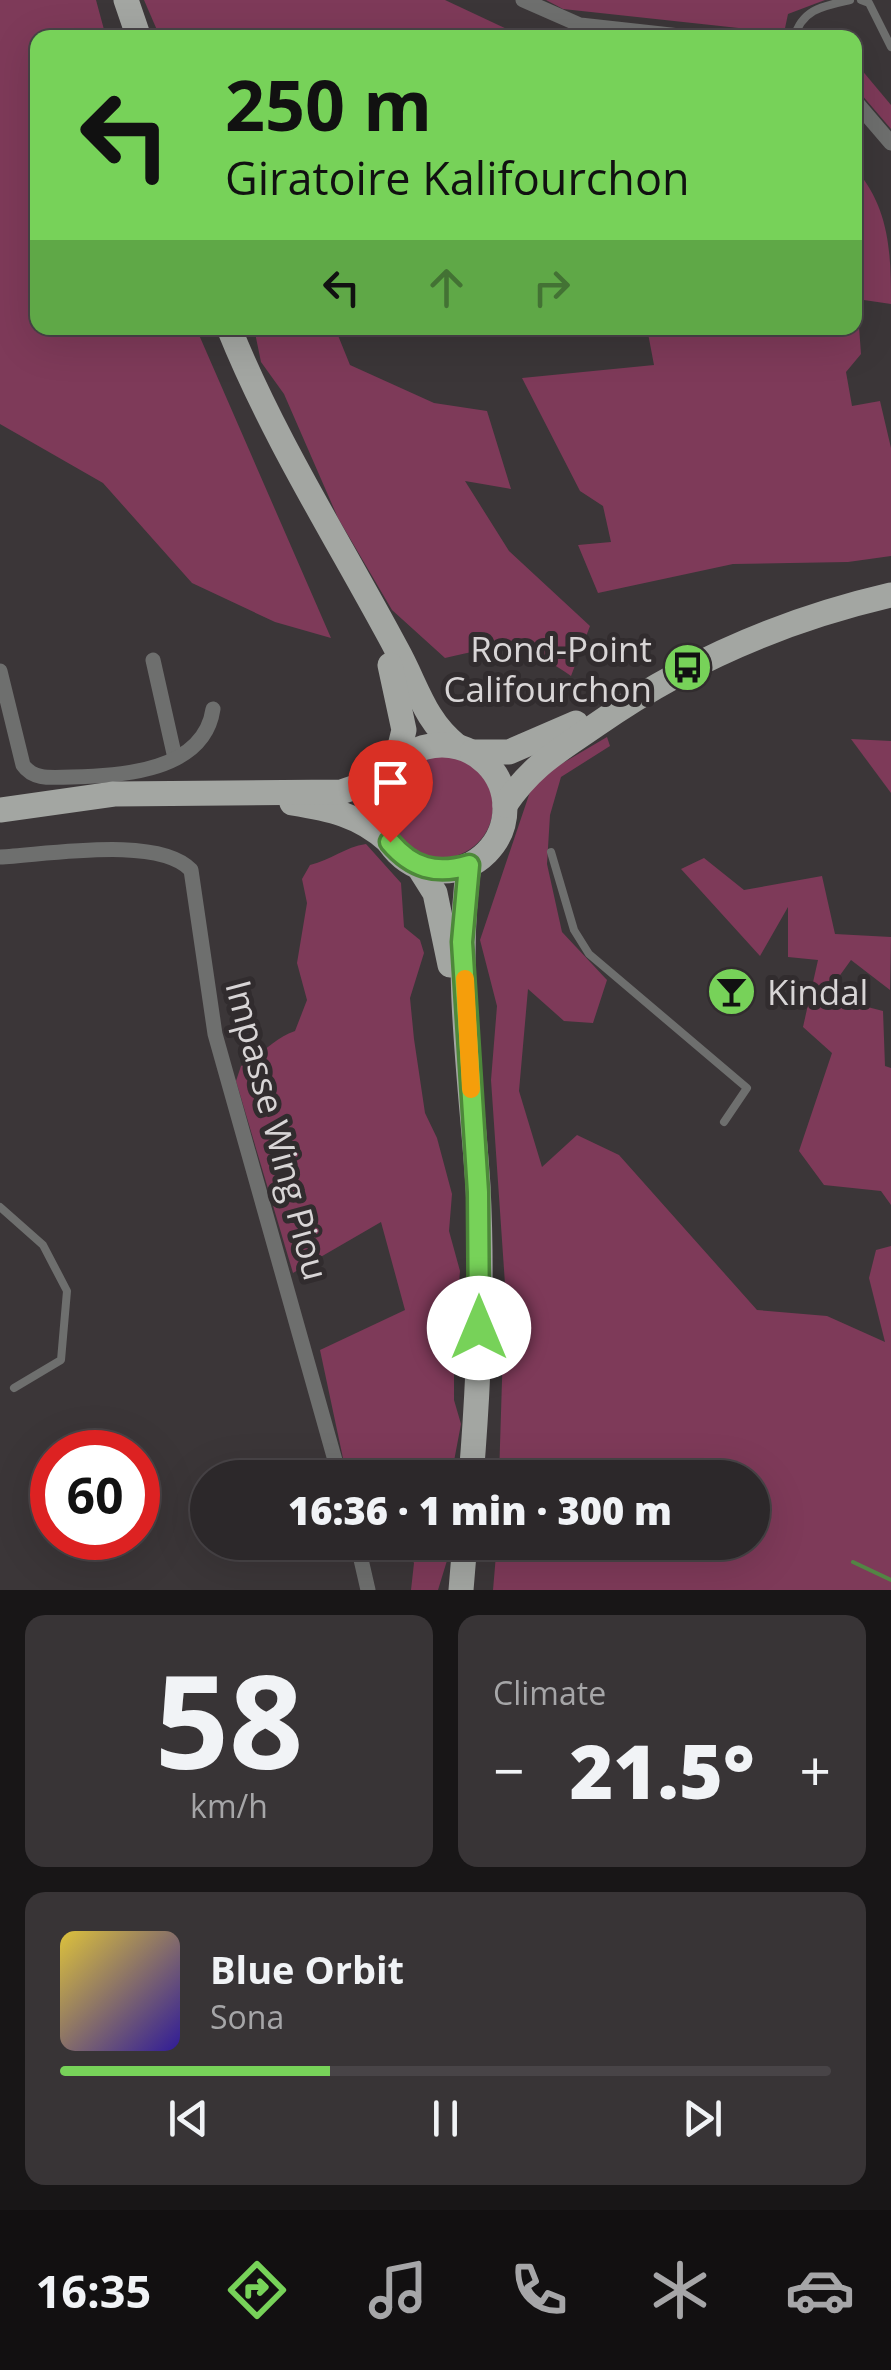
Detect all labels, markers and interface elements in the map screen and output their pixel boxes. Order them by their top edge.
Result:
text: 250 m [225,56,432,152]
icon: left [60,70,190,200]
text: Giratoire Kalifourchon [225,147,690,208]
icon: left [314,260,369,315]
icon: ahead [419,260,474,315]
icon: right [524,260,579,315]
place label: Rond-Point Califourchon [443,625,652,712]
bus stop icon: Rond-Point Califourchon [661,642,713,694]
pin [348,740,433,843]
icon: arrive [363,755,418,810]
bar icon: Kindal [706,965,758,1017]
place label: Kindal [767,968,868,1015]
street label: Impasse Wing Piou [215,975,341,1285]
position arrow [427,1276,531,1380]
speed limit sign: 60 [30,1430,160,1560]
text: 16:36 · 1 min · 300 m [288,1484,672,1536]
text: 58 [155,1630,303,1807]
text: Climate [493,1671,606,1714]
text: 21.5° [569,1719,755,1821]
text: − [493,1732,524,1807]
text: + [800,1732,831,1807]
text: km/h [190,1784,268,1827]
text: Blue Orbit [210,1943,404,1995]
text: Sona [210,1995,284,2038]
icon: previous [161,2091,216,2146]
icon: pause [418,2091,473,2146]
icon: next [675,2091,730,2146]
icon: directions [222,2255,292,2325]
icon: music [363,2255,433,2325]
icon: phone [504,2255,574,2325]
icon: climate [645,2255,715,2325]
icon: car [785,2255,855,2325]
text: 16:35 [35,2260,151,2321]

